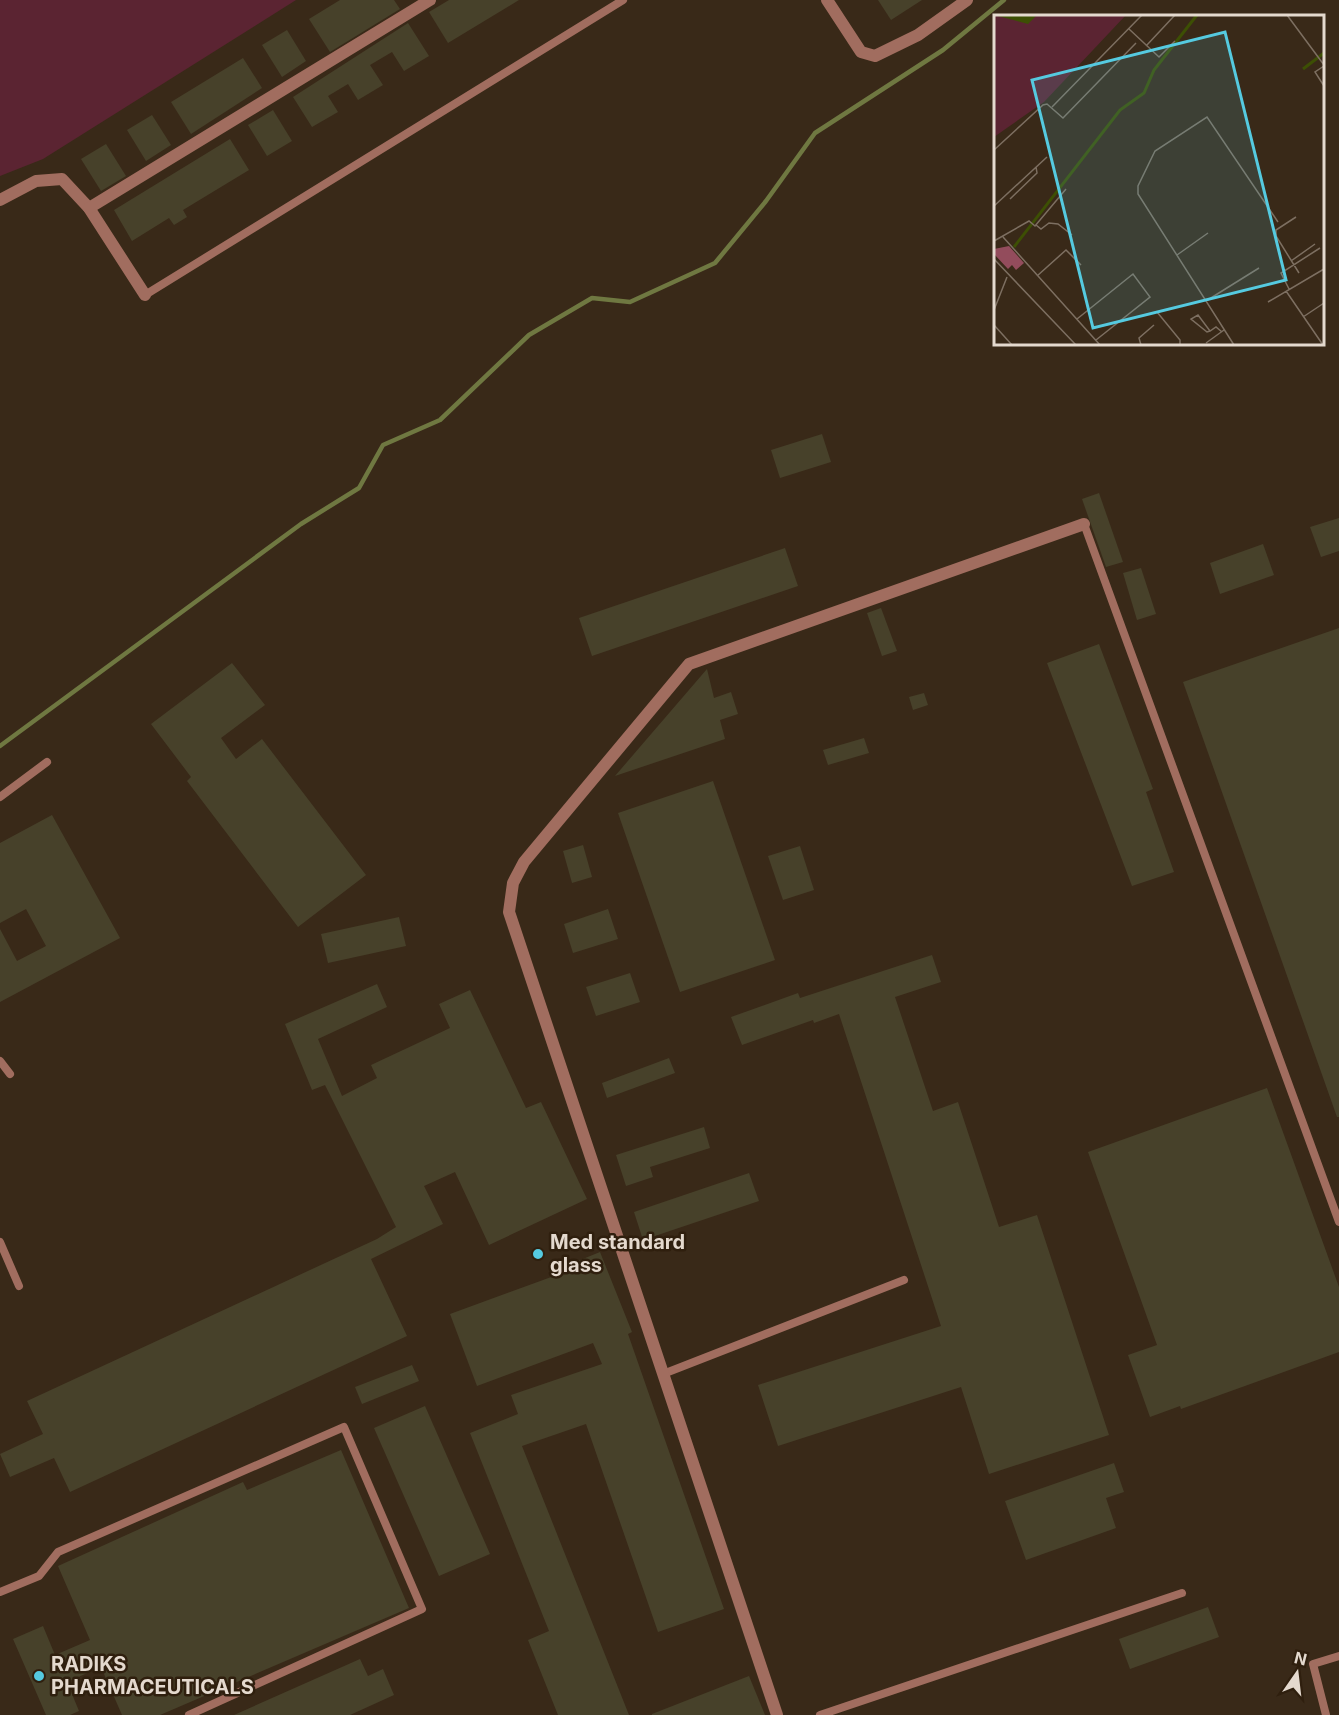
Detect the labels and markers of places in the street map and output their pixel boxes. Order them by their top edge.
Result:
place label: Med standard glass [550,1230,685,1277]
marker: Med standard glass [531,1247,545,1261]
place label: RADIKS PHARMACEUTICALS [51,1652,254,1699]
marker: RADIKS PHARMACEUTICALS [32,1669,46,1683]

